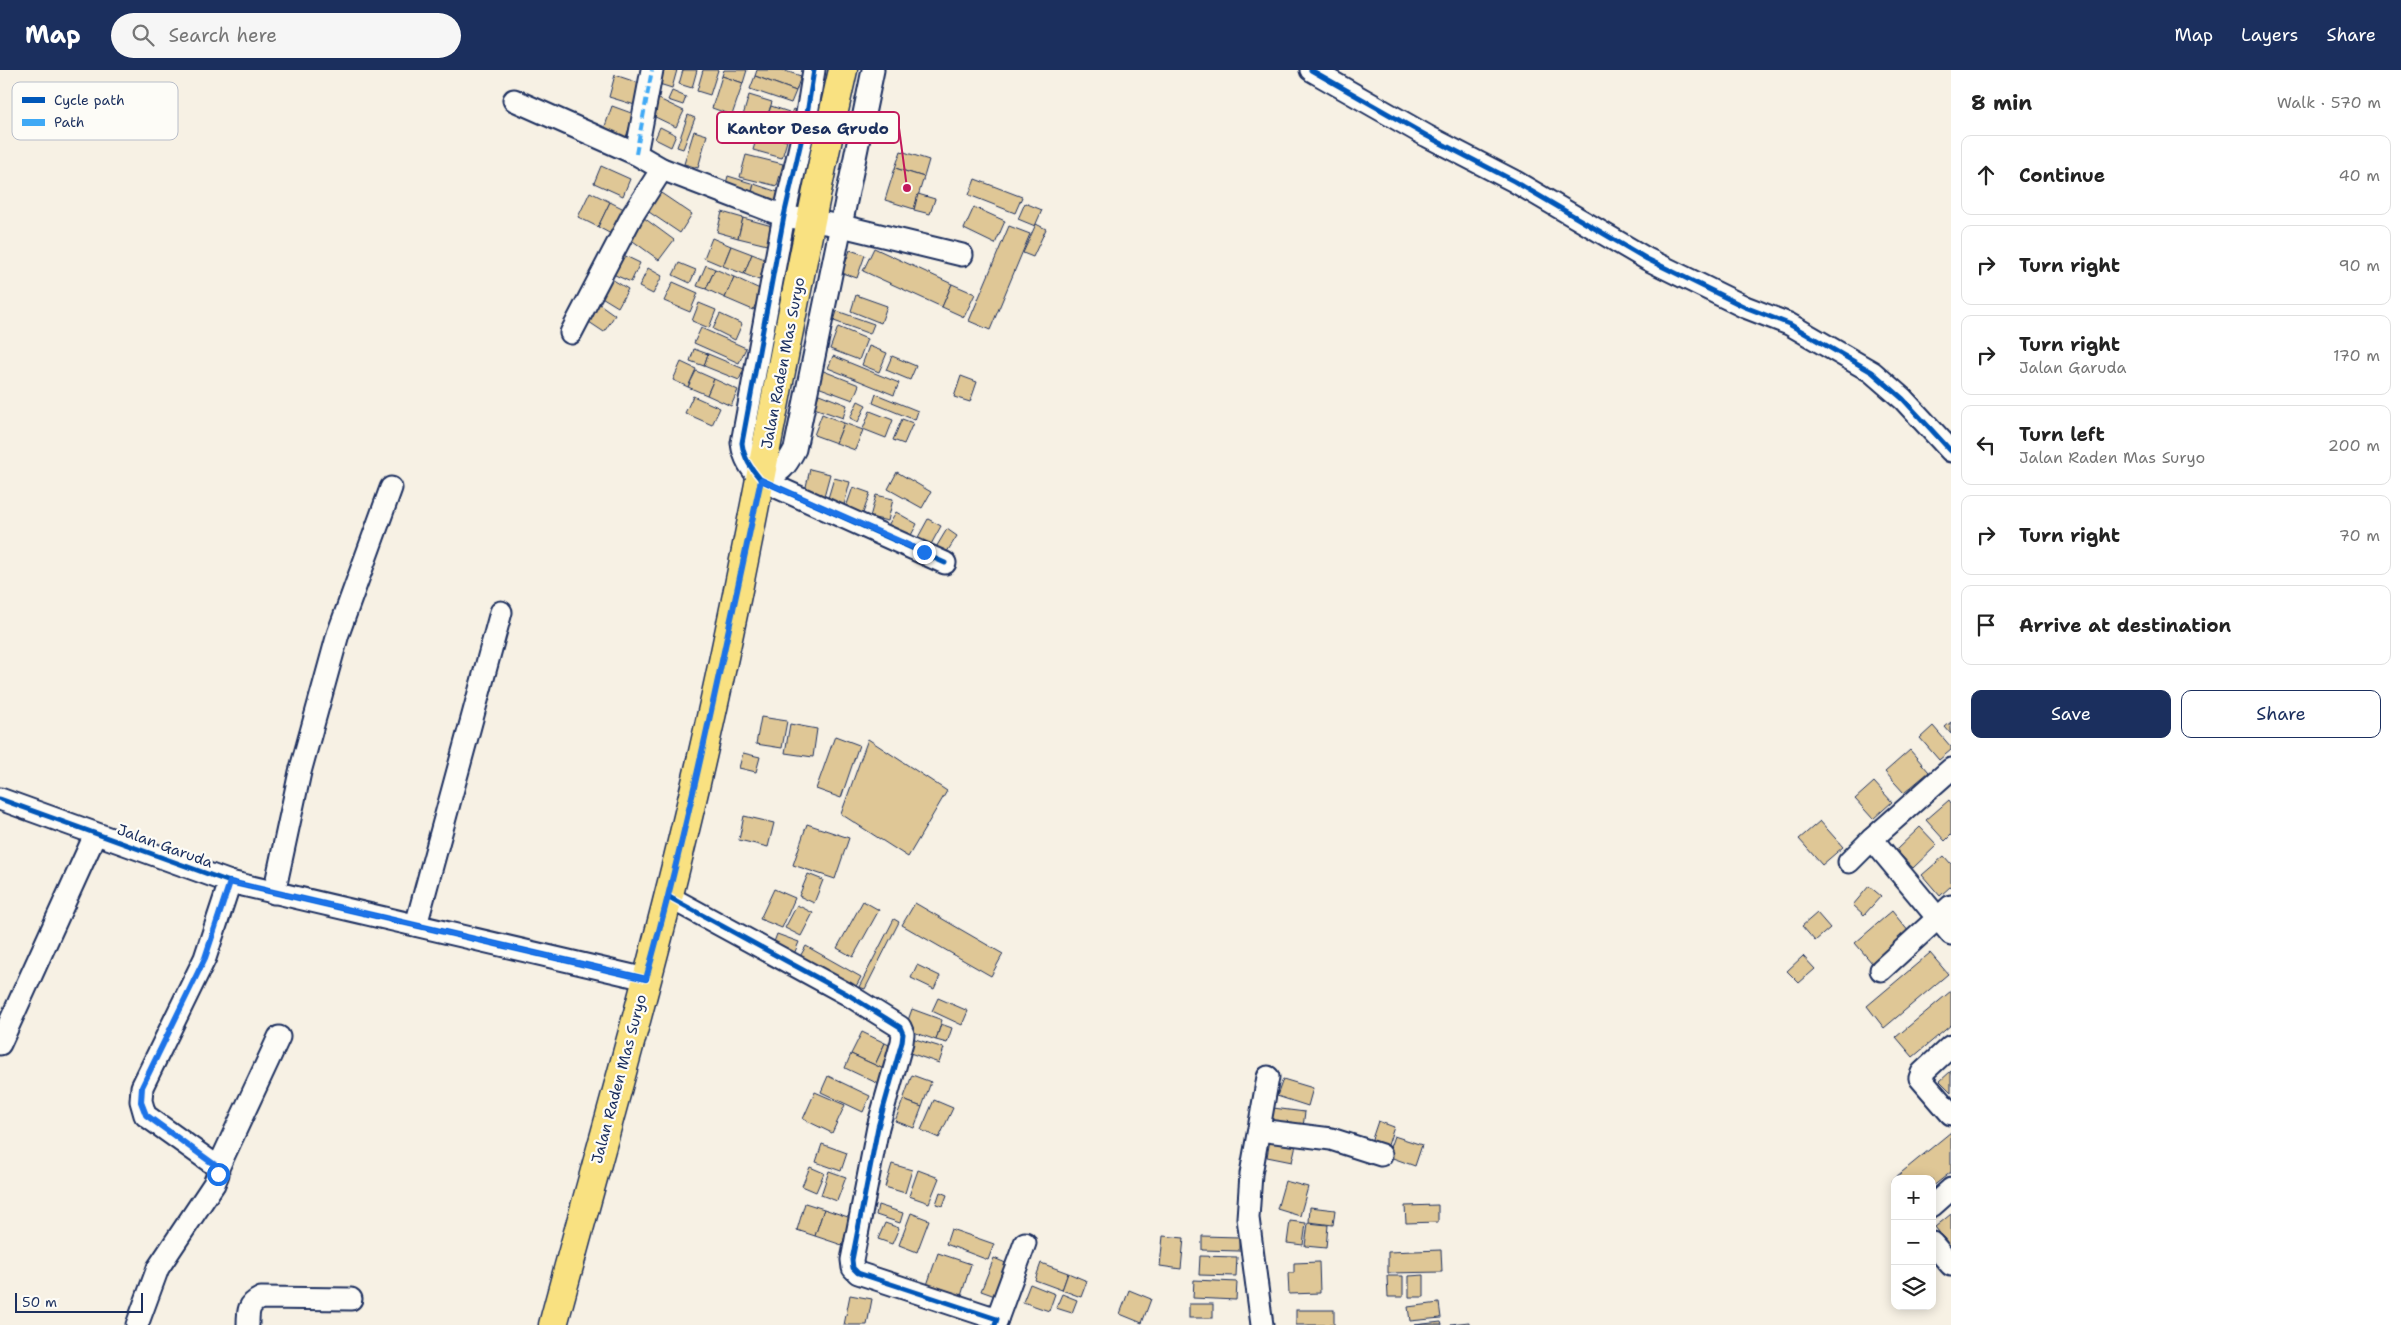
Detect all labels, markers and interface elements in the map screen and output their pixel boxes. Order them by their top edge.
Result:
search box [111,13,461,58]
text: Map [25,19,81,51]
icon: search [129,21,157,49]
text: Search here [169,23,277,48]
text: Map [2175,23,2213,47]
text: Layers [2241,23,2298,47]
text: Share [2326,23,2376,47]
legend [12,82,178,140]
text: 8 min [1971,89,2032,117]
text: Cycle path [54,91,125,109]
text: Walk · 570 m [2277,92,2381,113]
callout: Kantor Desa Grudo [717,112,899,143]
text: Path [54,113,85,131]
text: Kantor Desa Grudo [727,118,889,139]
icon: ahead [1972,161,2000,189]
text: Continue [2019,163,2105,188]
text: 40 m [2338,165,2380,186]
icon: right [1972,251,2000,279]
text: Turn right [2019,253,2120,278]
text: 90 m [2339,255,2380,276]
street label: Jalan Raden Mas Suryo [757,275,809,451]
text: Turn right [2019,332,2120,357]
icon: right [1972,341,2000,369]
text: 170 m [2333,345,2380,366]
text: Jalan Garuda [2019,357,2126,378]
text: Turn left [2019,422,2105,447]
icon: left [1972,431,2000,459]
text: 200 m [2328,435,2380,456]
text: Jalan Raden Mas Suryo [2019,447,2205,468]
icon: right [1972,521,2000,549]
text: Turn right [2019,523,2120,548]
text: 70 m [2339,525,2380,546]
route end [913,541,936,564]
icon: arrive [1972,611,2000,639]
text: Arrive at destination [2019,613,2231,638]
button: Save [1971,690,2171,738]
button: Share [2181,690,2381,738]
street label: Jalan Garuda [114,819,216,873]
street label: Jalan Raden Mas Suryo [587,992,651,1166]
route start [207,1163,230,1186]
map controls [1891,1175,1936,1310]
button: + [1891,1175,1936,1220]
button: − [1891,1220,1936,1265]
button: layers [1891,1265,1936,1310]
scale bar [15,1290,142,1313]
text: 50 m [22,1293,57,1311]

